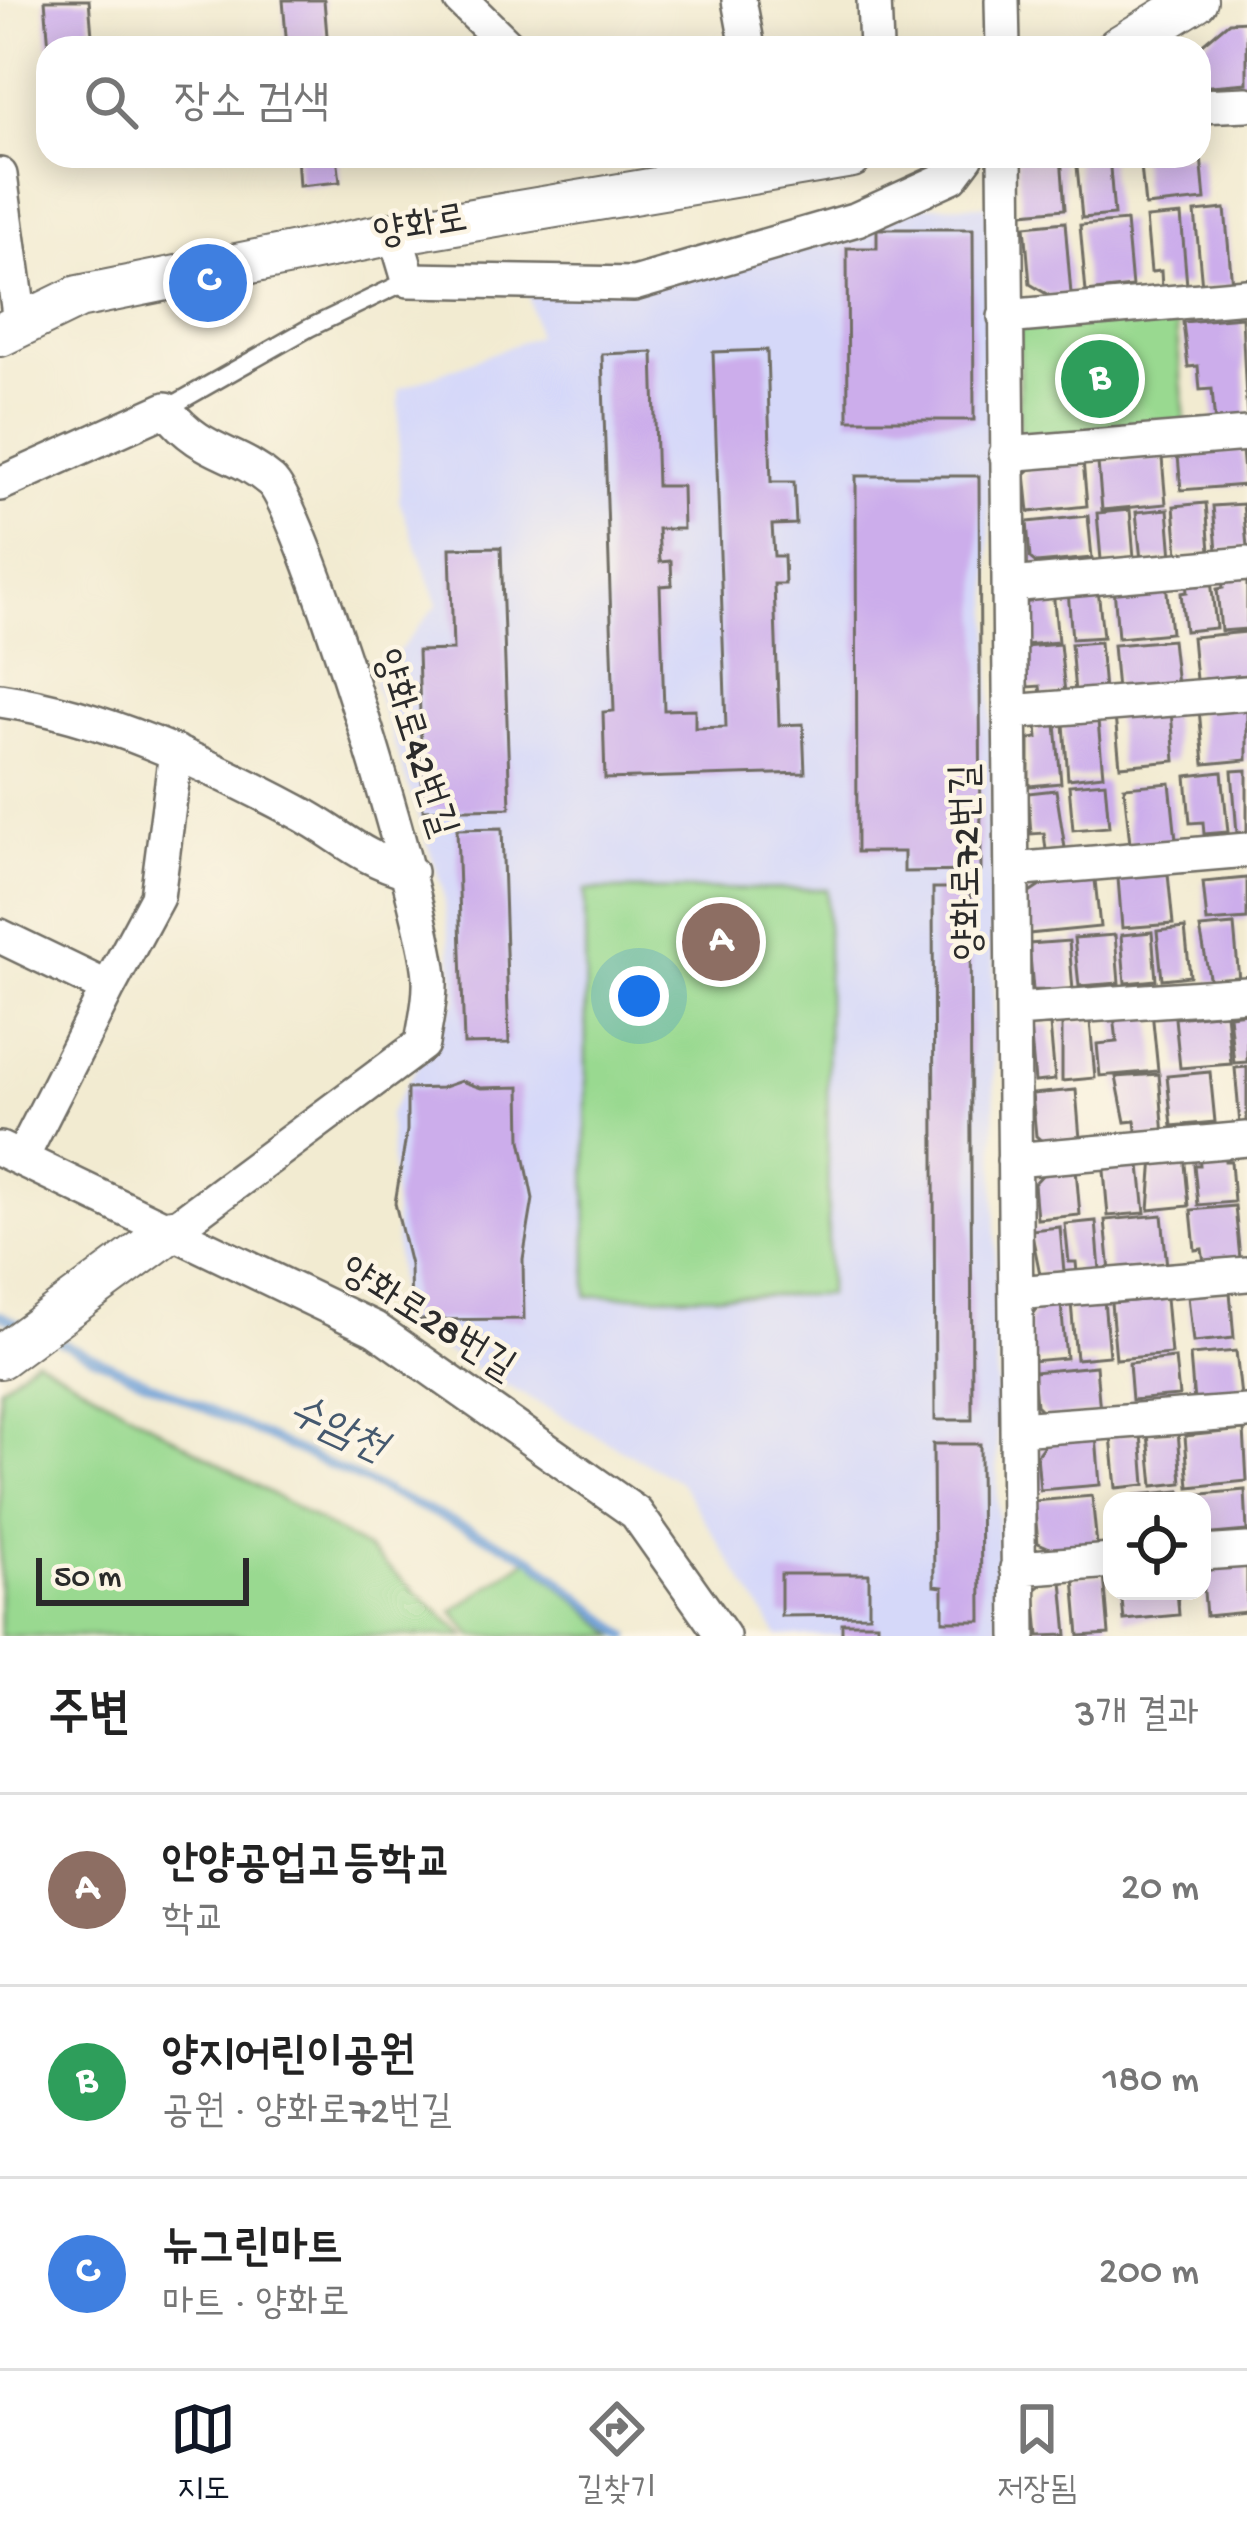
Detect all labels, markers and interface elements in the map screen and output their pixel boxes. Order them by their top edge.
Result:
search box [36,36,1211,168]
icon: search [78,69,144,135]
text: 장소 검색 [174,79,330,132]
street label: 양화로 [371,198,471,260]
pin: C [169,238,247,328]
pin: B [1061,334,1139,424]
street label: 양화로42번길 [360,644,464,844]
street label: 양화로72번길 [945,763,995,961]
pin: A [682,897,760,987]
your location [609,966,669,1026]
street label: 양화로28번길 [330,1249,522,1393]
water label: 수암천 [280,1388,396,1477]
map controls [1103,1492,1211,1600]
button: locate [1103,1492,1211,1600]
scale bar [36,1552,249,1605]
text: 50 m [54,1560,121,1598]
text: 주변 [48,1688,130,1748]
text: 3개 결과 [1075,1694,1199,1740]
text: 안양공업고등학교 [162,1840,452,1893]
text: A [75,1867,99,1913]
text: 20 m [1121,1867,1199,1913]
text: 학교 [162,1899,225,1945]
text: 양지어린이공원 [162,2032,415,2085]
text: B [77,2059,97,2105]
text: 180 m [1103,2059,1199,2105]
text: 공원 · 양화로72번길 [162,2091,452,2137]
text: 뉴그린마트 [162,2224,343,2277]
text: C [76,2251,98,2297]
text: 200 m [1099,2251,1199,2297]
text: 마트 · 양화로 [162,2283,350,2329]
tab: 지도 [170,2396,236,2511]
tab: 길찾기 [577,2396,656,2511]
tab: 저장됨 [997,2396,1077,2511]

